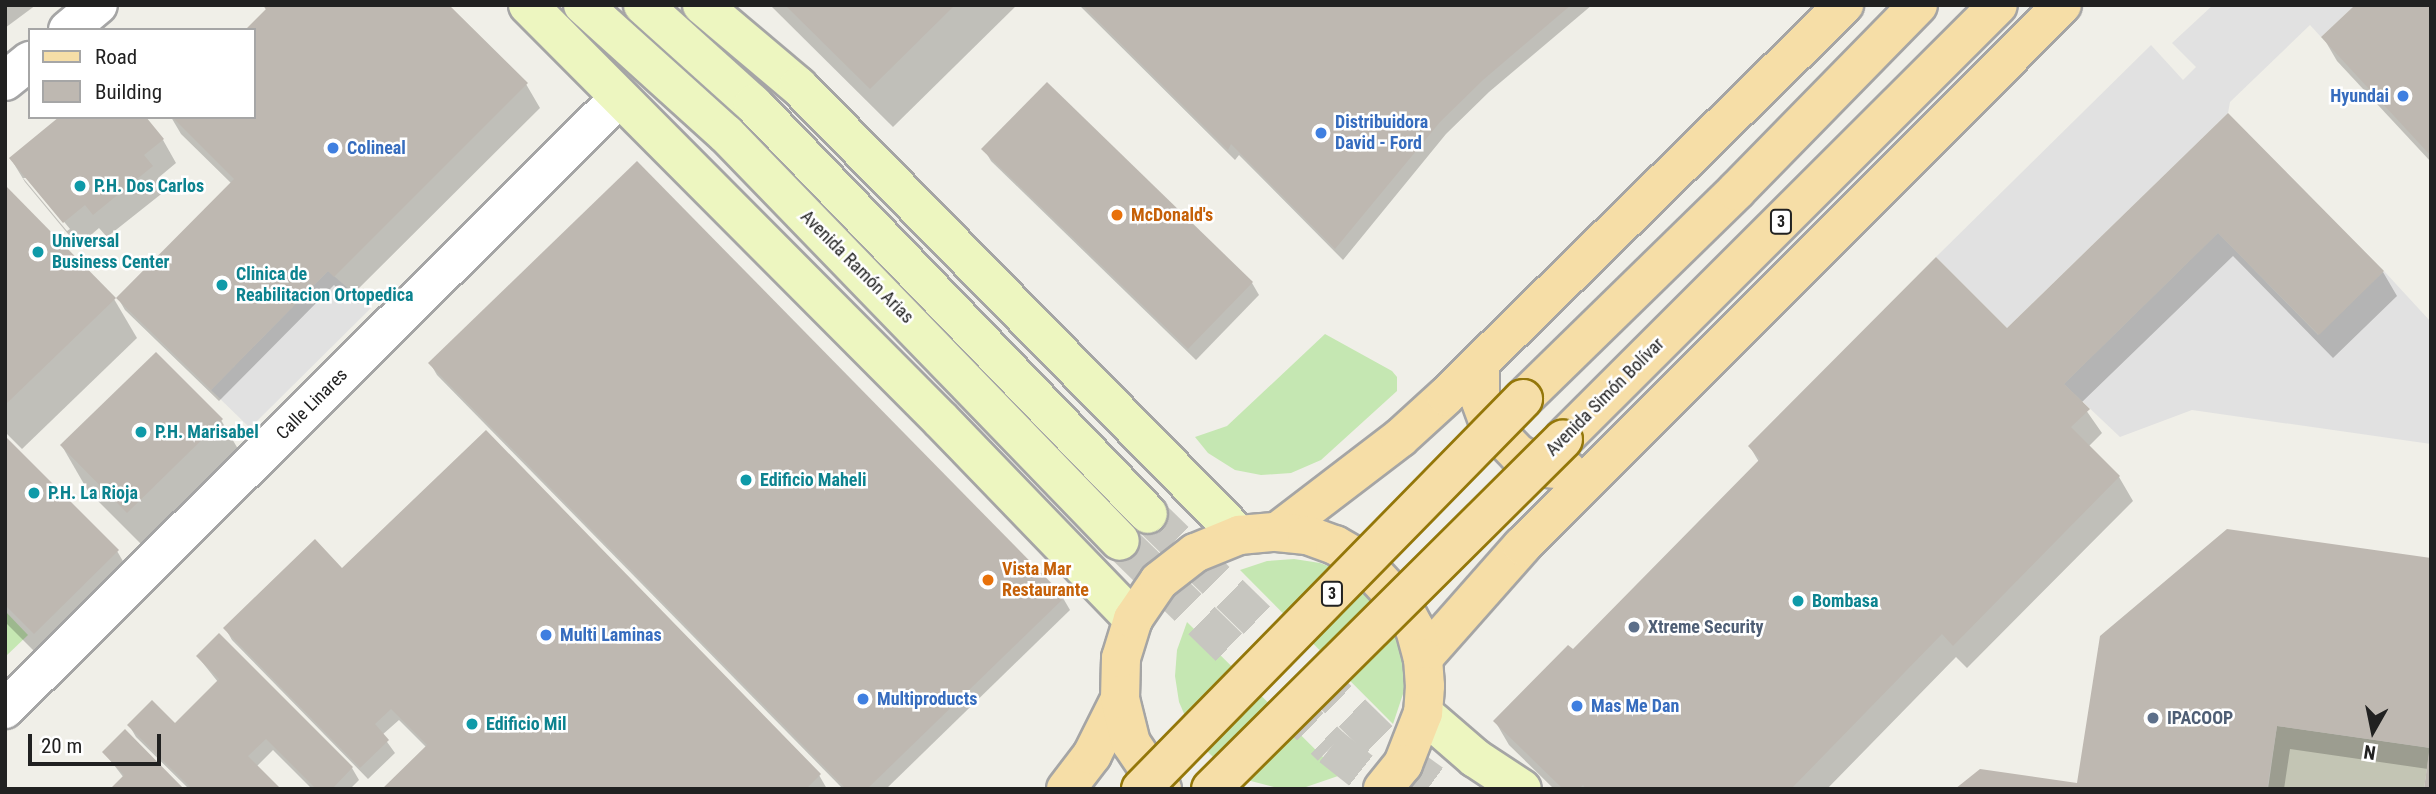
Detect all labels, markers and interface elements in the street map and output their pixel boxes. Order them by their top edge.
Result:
legend [28,28,256,119]
text: Road [95,45,137,69]
text: Building [95,80,162,104]
place label: Hyundai [2330,85,2389,107]
marker: Hyundai [2395,88,2411,104]
place label: Distribuidora David - Ford [1335,112,1428,154]
marker: Distribuidora David - Ford [1313,125,1329,141]
place label: Colineal [347,137,406,159]
marker: Colineal [325,140,341,156]
place label: P.H. Dos Carlos [94,175,204,197]
marker: P.H. Dos Carlos [72,178,88,194]
place label: McDonald's [1131,204,1213,226]
street label: Avenida Ramón Arias [796,206,918,328]
marker: McDonald's [1109,207,1125,223]
road number: 3 [1769,210,1793,234]
place label: Universal Business Center [52,231,169,274]
marker: Universal Business Center [30,244,46,260]
place label: Clinica de Reabilitacion Ortopedica [236,264,414,306]
marker: Clinica de Reabilitacion Ortopedica [214,277,230,293]
street label: Avenida Simón Bolívar [1541,333,1669,461]
street label: Calle Linares [272,364,352,444]
place label: P.H. Marisabel [155,421,259,443]
marker: P.H. Marisabel [133,424,149,440]
place label: Edificio Maheli [760,469,867,491]
marker: Edificio Maheli [738,472,754,488]
place label: P.H. La Rioja [48,482,138,504]
marker: P.H. La Rioja [26,485,42,501]
place label: Vista Mar Restaurante [1002,559,1089,602]
marker: Vista Mar Restaurante [980,572,996,588]
road number: 3 [1320,582,1344,607]
place label: Bombasa [1812,590,1878,612]
marker: Bombasa [1790,593,1806,609]
place label: Xtreme Security [1648,616,1764,638]
marker: Xtreme Security [1626,619,1642,635]
place label: Multi Laminas [560,624,662,646]
marker: Multi Laminas [538,627,554,643]
place label: Multiproducts [877,688,977,710]
marker: Multiproducts [855,691,871,707]
place label: Mas Me Dan [1591,695,1679,717]
north arrow [2338,696,2408,766]
marker: Mas Me Dan [1569,698,1585,714]
place label: IPACOOP [2167,707,2233,729]
marker: IPACOOP [2145,710,2161,726]
place label: Edificio Mil [486,713,567,735]
marker: Edificio Mil [464,716,480,732]
scale bar [32,720,164,764]
text: 20 m [41,734,82,758]
text: N [2362,740,2377,765]

